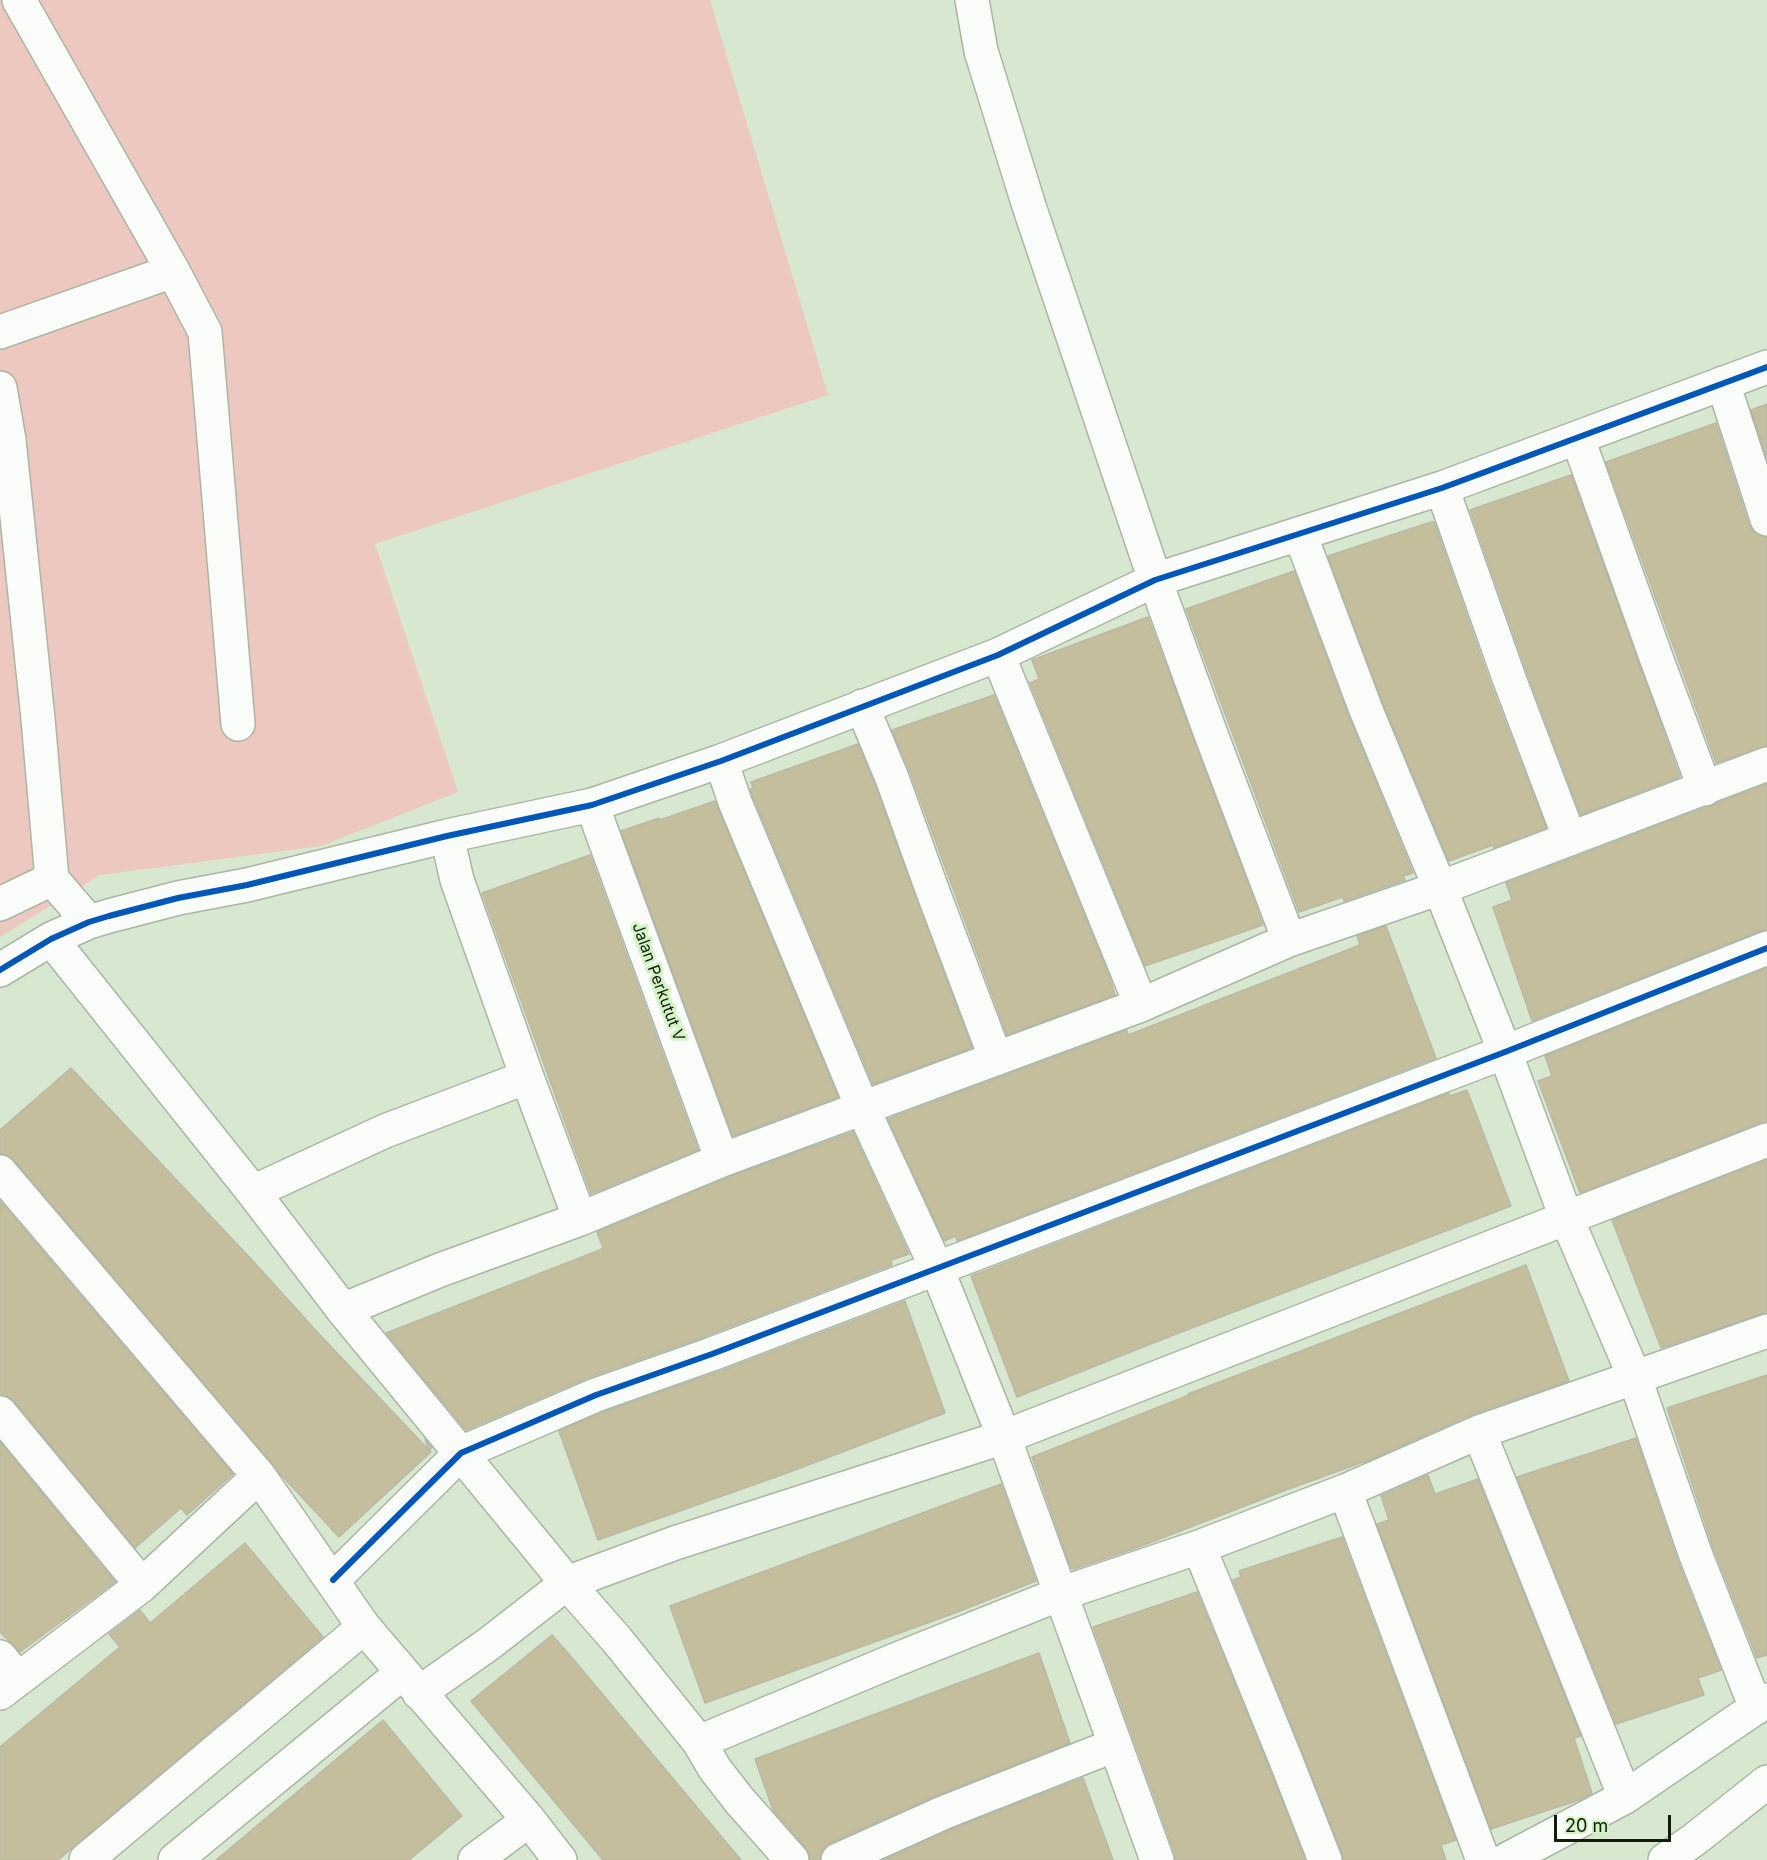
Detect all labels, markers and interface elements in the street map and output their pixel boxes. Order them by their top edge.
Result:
street label: Jalan Perkutut V [628,920,688,1044]
scale bar [1557,1803,1674,1841]
text: 20 m [1565,1815,1608,1836]

